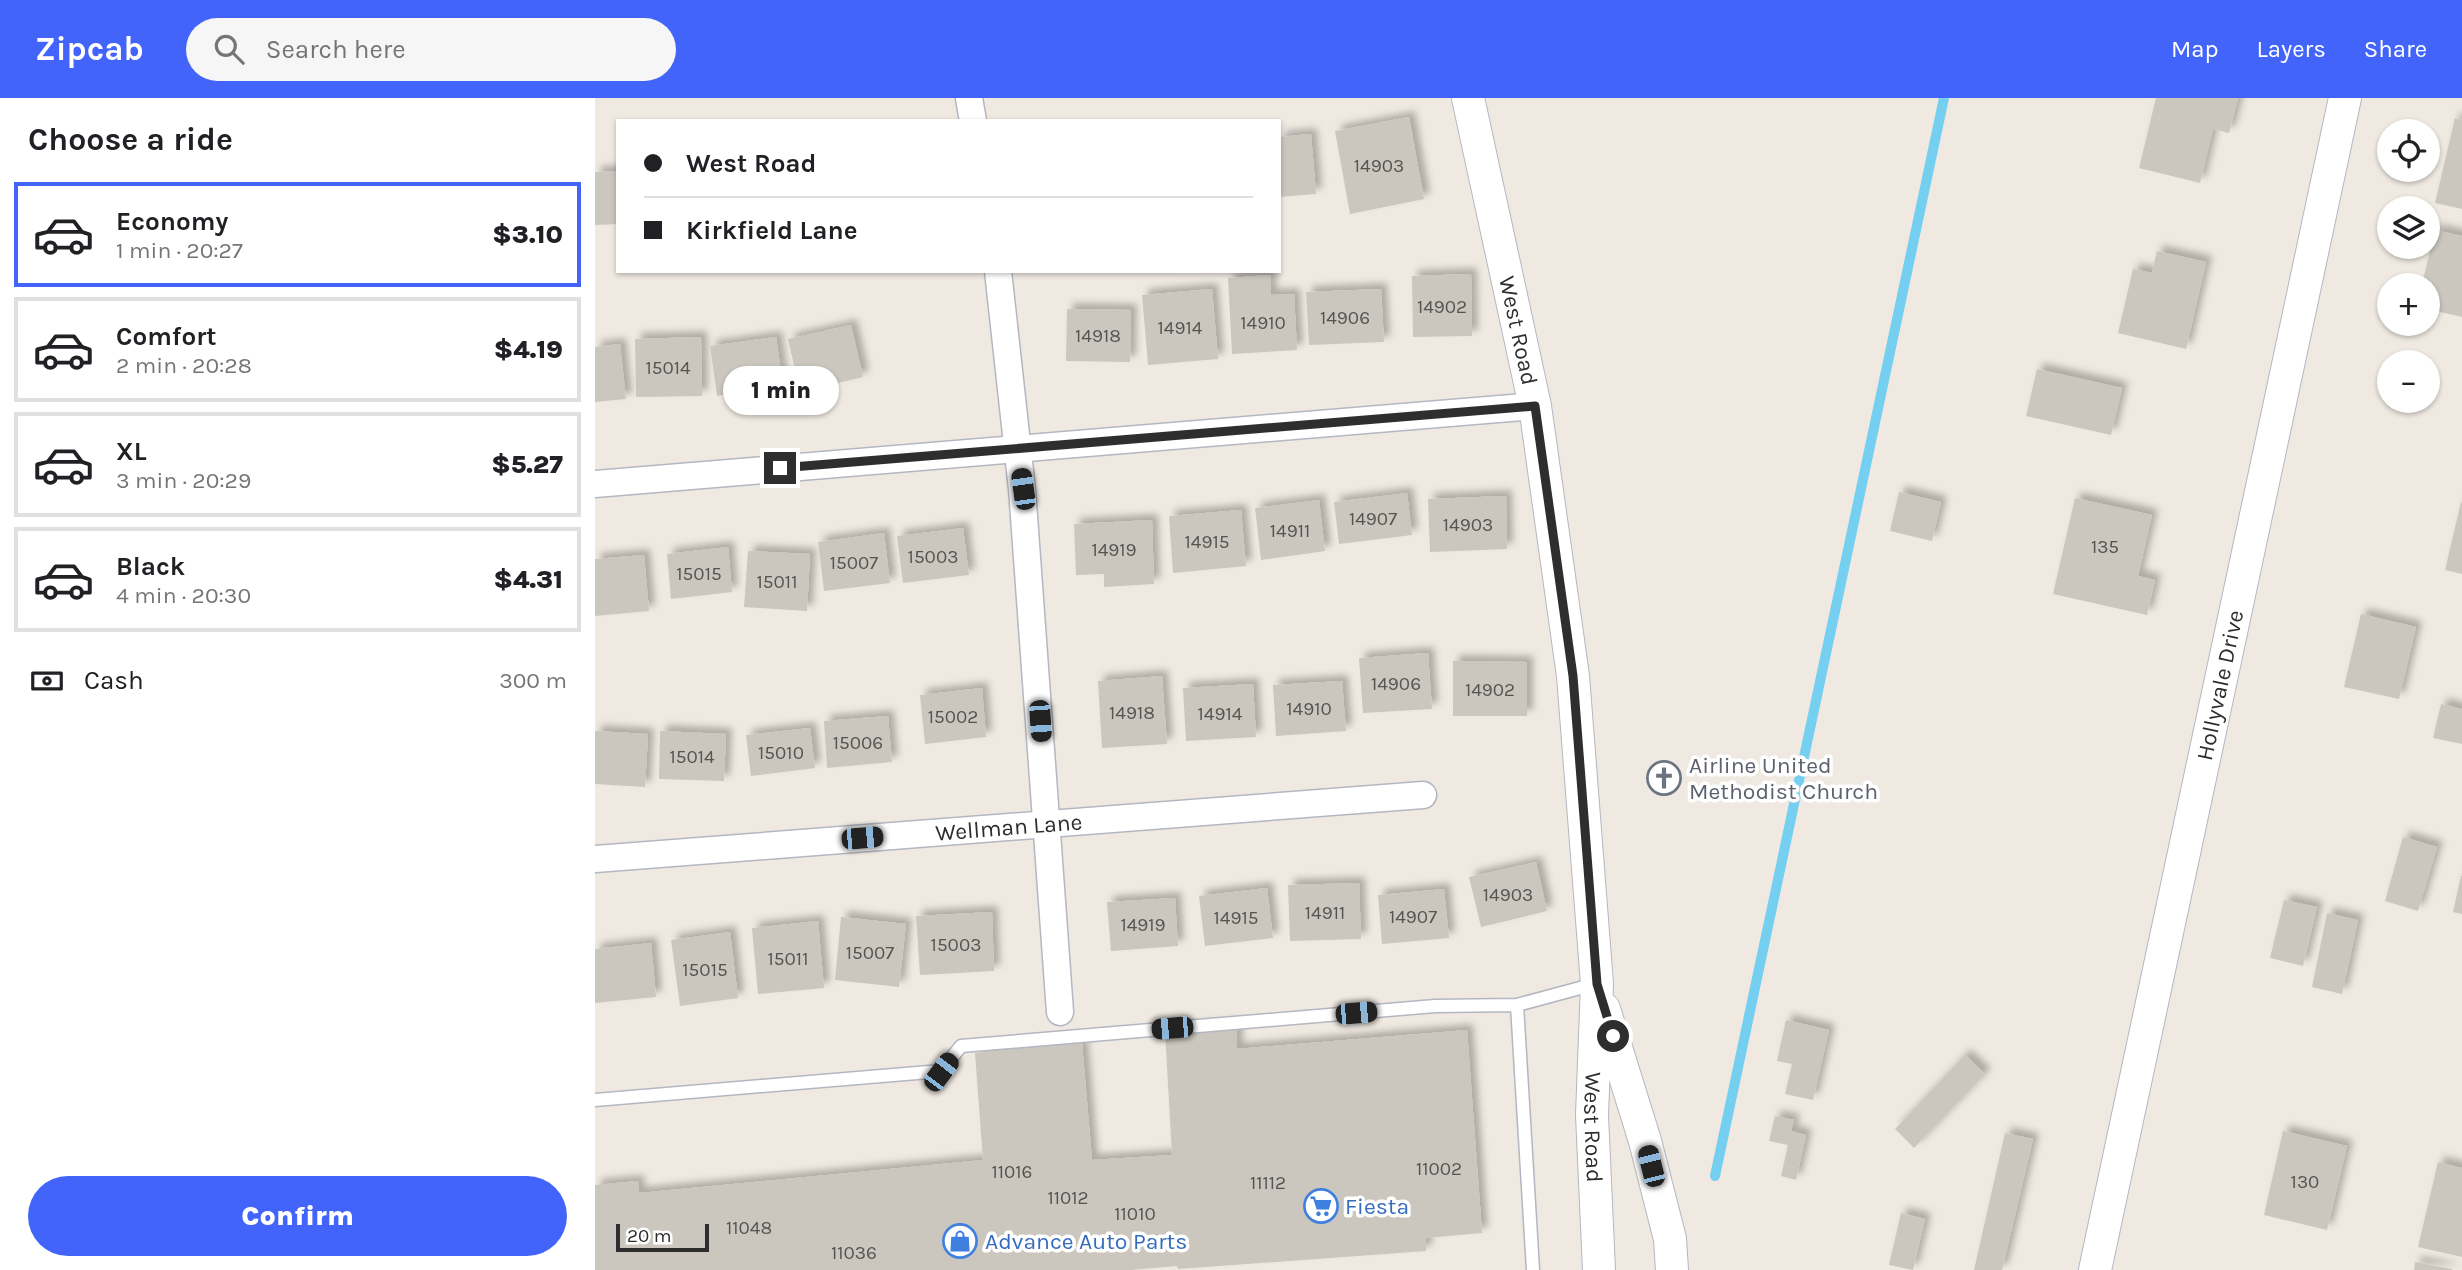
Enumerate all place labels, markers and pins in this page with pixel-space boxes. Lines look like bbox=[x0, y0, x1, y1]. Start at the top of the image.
place label: Airline United Methodist Church bbox=[1689, 752, 1878, 805]
church icon: Airline United Methodist Church bbox=[1645, 759, 1683, 797]
supermarket icon: Fiesta bbox=[1302, 1187, 1340, 1225]
place label: Fiesta bbox=[1345, 1193, 1409, 1220]
shop icon: Advance Auto Parts bbox=[941, 1222, 979, 1260]
place label: Advance Auto Parts bbox=[985, 1228, 1187, 1255]

